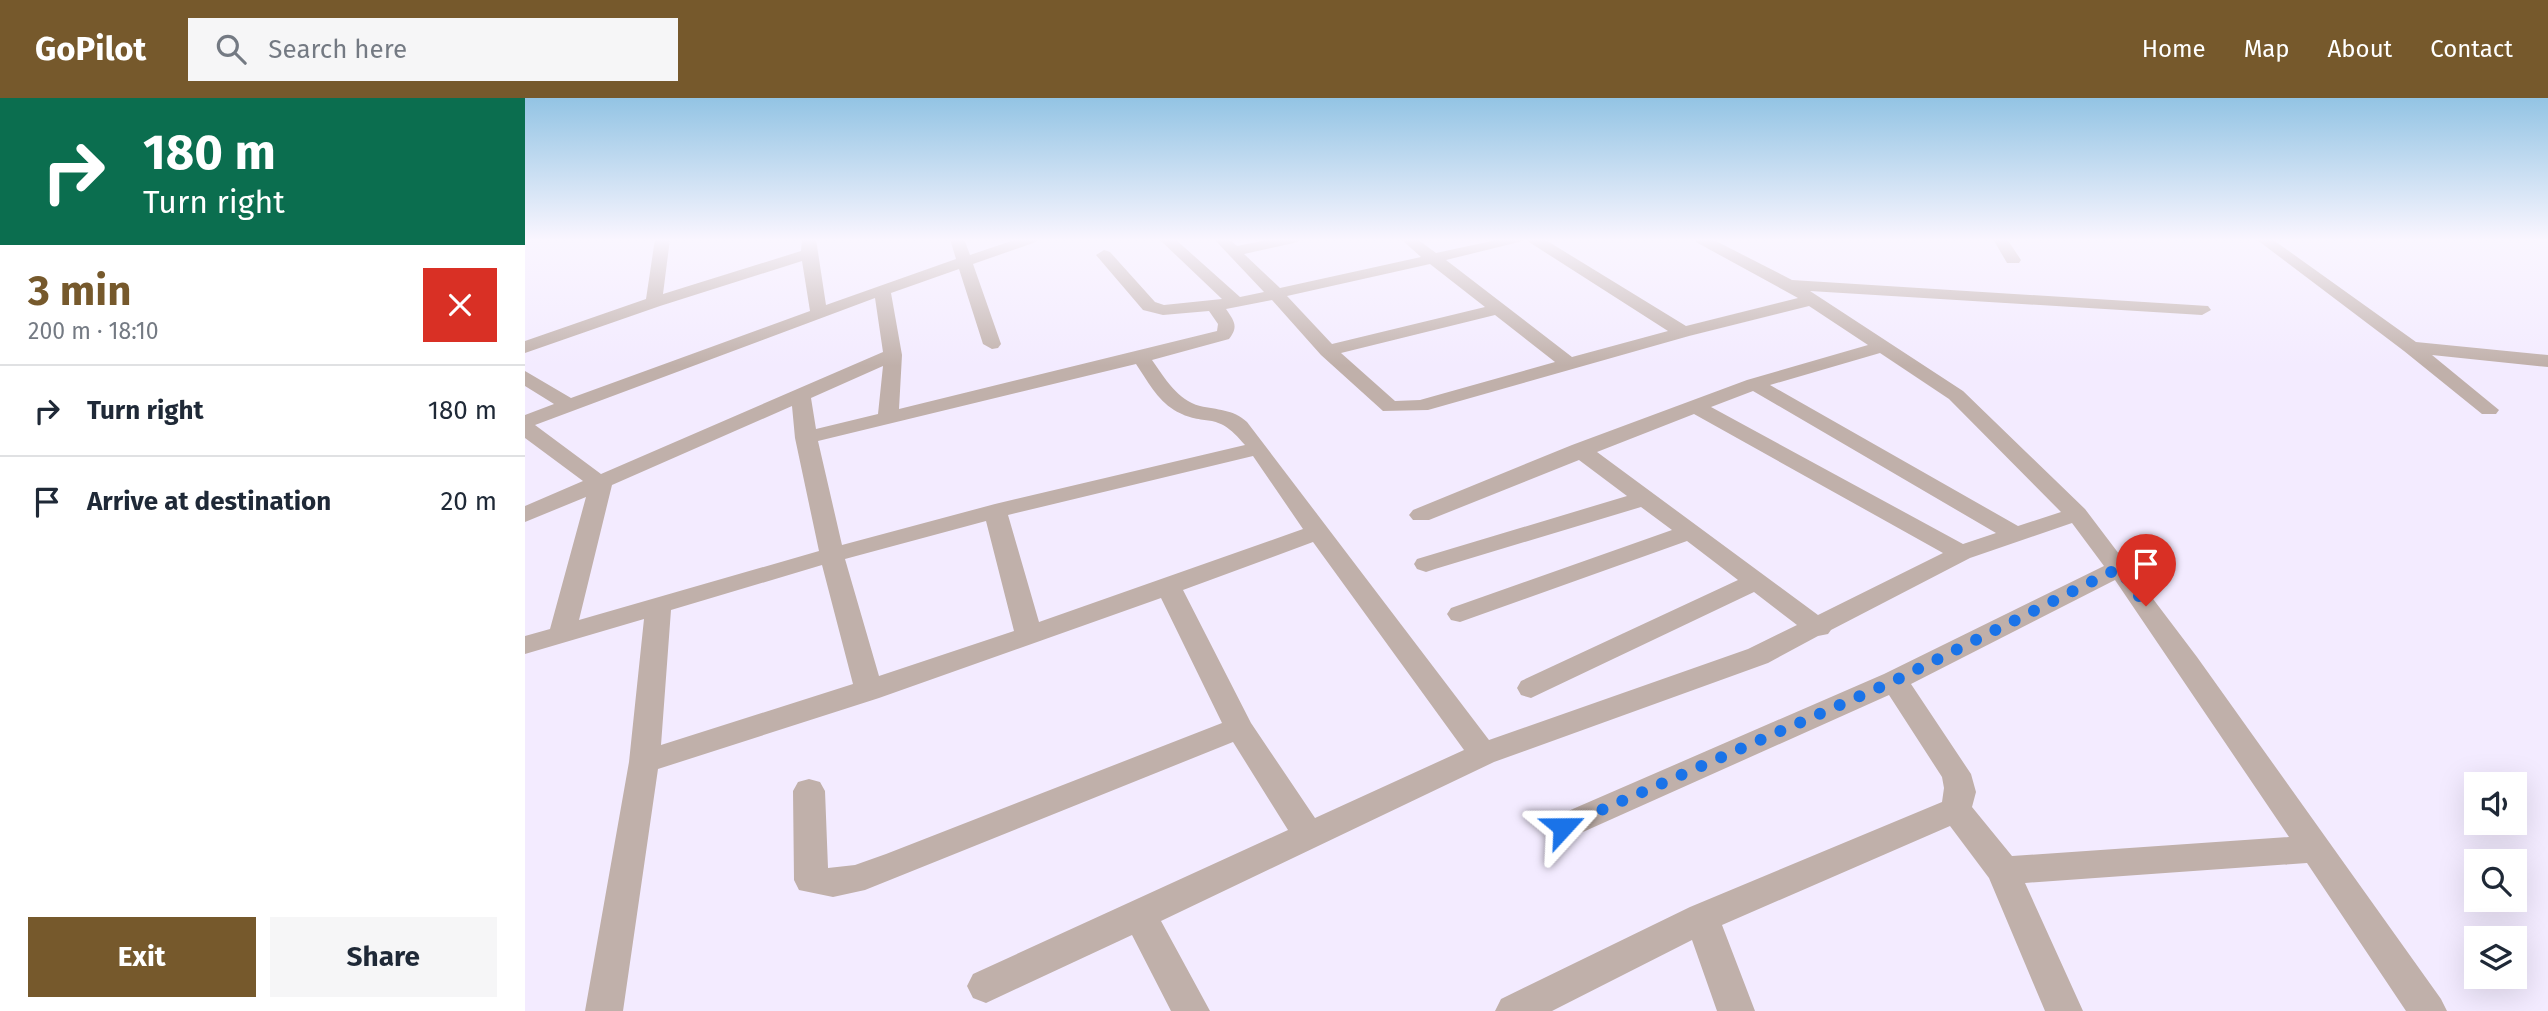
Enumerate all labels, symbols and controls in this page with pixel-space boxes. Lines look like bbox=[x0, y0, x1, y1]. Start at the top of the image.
search box bbox=[188, 18, 678, 81]
text: GoPilot bbox=[35, 29, 146, 69]
icon: search bbox=[212, 30, 250, 68]
text: Search here bbox=[268, 34, 407, 65]
text: Home bbox=[2142, 35, 2206, 63]
text: Map bbox=[2244, 35, 2290, 63]
text: About bbox=[2328, 35, 2392, 63]
text: Contact bbox=[2430, 35, 2513, 63]
text: 180 m bbox=[143, 123, 276, 182]
icon: right bbox=[28, 126, 119, 217]
text: Turn right bbox=[143, 183, 285, 221]
text: 3 min bbox=[28, 266, 131, 316]
button: close bbox=[423, 268, 497, 342]
text: 200 m · 18:10 bbox=[28, 317, 159, 345]
icon: right bbox=[28, 392, 66, 430]
text: Turn right bbox=[87, 395, 204, 426]
text: 180 m bbox=[428, 395, 497, 426]
icon: arrive bbox=[28, 483, 66, 521]
text: Arrive at destination bbox=[87, 486, 331, 517]
text: 20 m bbox=[440, 486, 497, 517]
pin bbox=[2116, 534, 2176, 606]
icon: arrive bbox=[2127, 545, 2165, 583]
map controls bbox=[2464, 772, 2527, 989]
button: sound bbox=[2464, 772, 2527, 835]
position arrow bbox=[1526, 790, 1600, 864]
button: search bbox=[2464, 849, 2527, 912]
button: Exit bbox=[28, 917, 256, 997]
button: Share bbox=[270, 917, 497, 997]
button: layers bbox=[2464, 926, 2527, 989]

